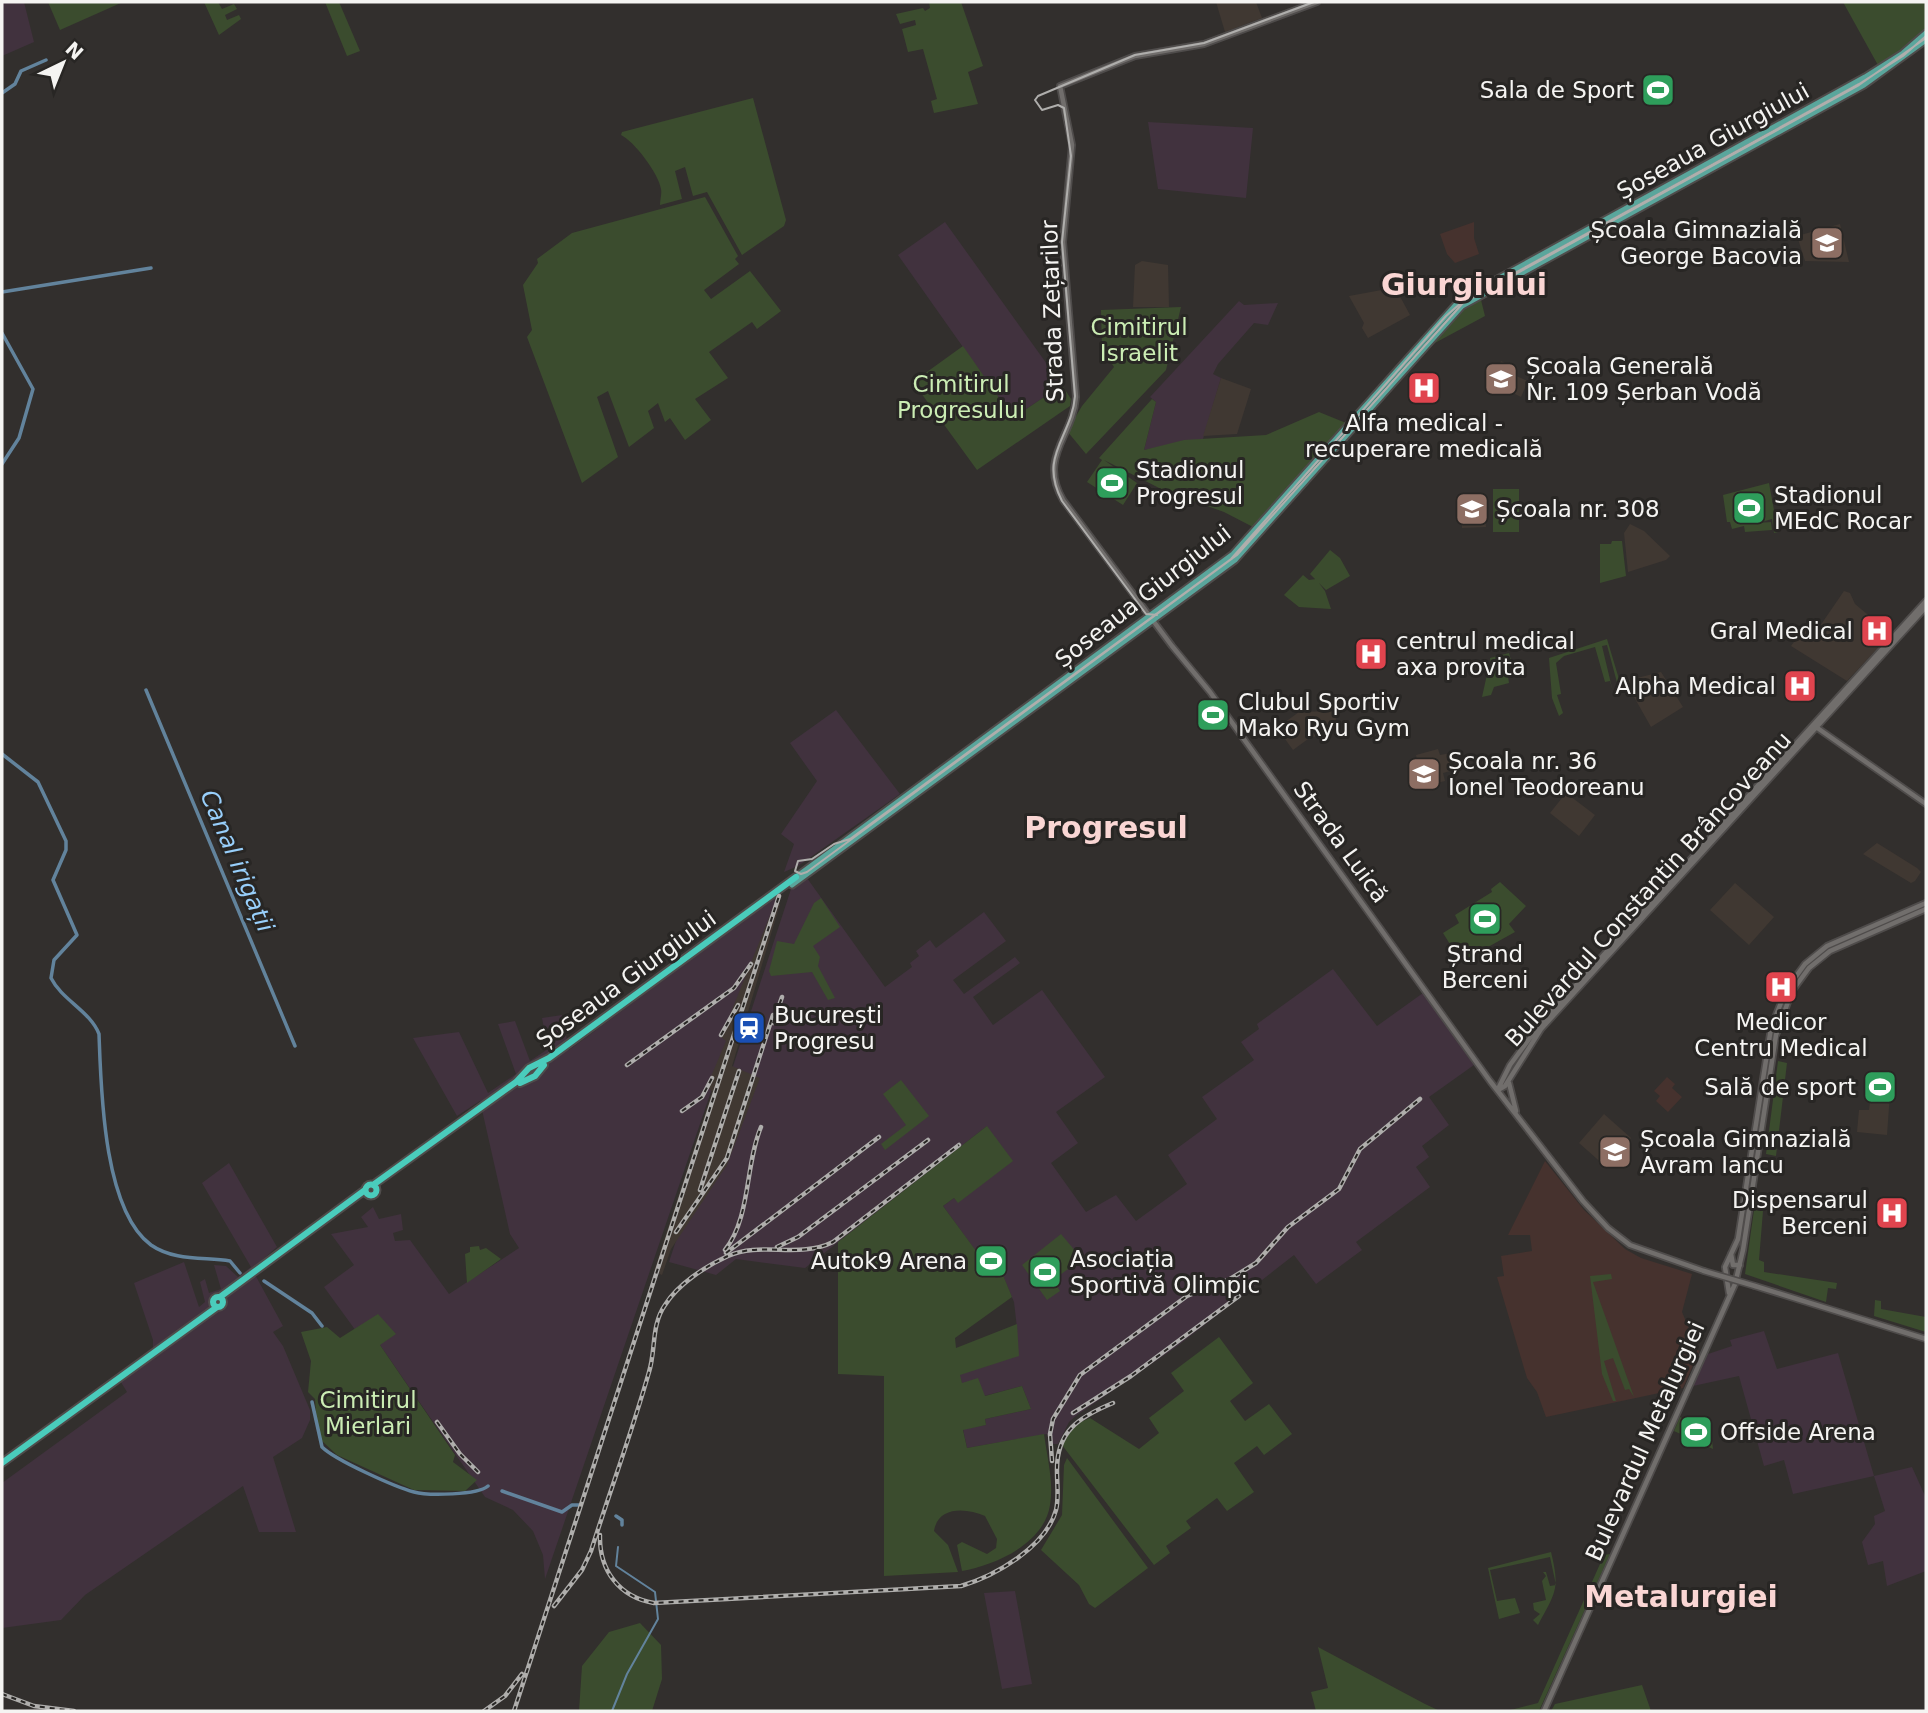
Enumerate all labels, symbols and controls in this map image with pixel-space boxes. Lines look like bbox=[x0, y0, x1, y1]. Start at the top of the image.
north arrow bbox=[28, 28, 98, 98]
text: N bbox=[61, 37, 88, 64]
sports icon: Sala de Sport bbox=[1639, 71, 1677, 109]
place label: Sala de Sport bbox=[1480, 77, 1634, 103]
street label: Șoseaua Giurgiului bbox=[1612, 77, 1814, 205]
place label: Școala Gimnazială George Bacovia bbox=[1590, 217, 1802, 269]
street label: Strada Zețarilor bbox=[1036, 219, 1069, 402]
school or university icon: Școala Gimnazială George Bacovia bbox=[1808, 224, 1846, 262]
district label: Giurgiului bbox=[1381, 267, 1547, 302]
park label: Cimitirul Israelit bbox=[1090, 314, 1188, 366]
place label: Școala Generală Nr. 109 Șerban Vodă bbox=[1526, 353, 1762, 405]
school or university icon: Școala Generală Nr. 109 Șerban Vodă bbox=[1482, 360, 1520, 398]
hospital icon: Alfa medical - recuperare medicală bbox=[1405, 369, 1443, 407]
park label: Cimitirul Progresului bbox=[897, 371, 1025, 423]
place label: Alfa medical - recuperare medicală bbox=[1305, 410, 1543, 462]
place label: Stadionul Progresul bbox=[1136, 457, 1244, 509]
sports icon: Stadionul Progresul bbox=[1093, 464, 1131, 502]
place label: Stadionul MEdC Rocar bbox=[1774, 482, 1912, 534]
sports icon: Stadionul MEdC Rocar bbox=[1730, 489, 1768, 527]
school or university icon: Școala nr. 308 bbox=[1453, 490, 1491, 528]
place label: Școala nr. 308 bbox=[1496, 496, 1660, 522]
street label: Șoseaua Giurgiului bbox=[1050, 519, 1236, 673]
hospital icon: Gral Medical bbox=[1858, 612, 1896, 650]
place label: Gral Medical bbox=[1710, 618, 1853, 644]
place label: centrul medical axa provita bbox=[1396, 628, 1575, 680]
hospital icon: centrul medical axa provita bbox=[1352, 635, 1390, 673]
hospital icon: Alpha Medical bbox=[1781, 667, 1819, 705]
place label: Alpha Medical bbox=[1615, 673, 1776, 699]
place label: Clubul Sportiv Mako Ryu Gym bbox=[1238, 689, 1410, 741]
sports icon: Clubul Sportiv Mako Ryu Gym bbox=[1194, 696, 1232, 734]
street label: Bulevardul Constantin Brâncoveanu bbox=[1500, 727, 1796, 1051]
place label: Școala nr. 36 Ionel Teodoreanu bbox=[1448, 748, 1645, 800]
school or university icon: Școala nr. 36 Ionel Teodoreanu bbox=[1405, 755, 1443, 793]
street label: Strada Luică bbox=[1288, 776, 1394, 908]
water label: Canal irigații bbox=[194, 786, 280, 937]
district label: Progresul bbox=[1024, 810, 1188, 845]
sports icon: Ștrand Berceni bbox=[1466, 900, 1504, 938]
street label: Șoseaua Giurgiului bbox=[531, 905, 721, 1053]
place label: Ștrand Berceni bbox=[1442, 941, 1528, 993]
hospital icon: Medicor Centru Medical bbox=[1762, 968, 1800, 1006]
place label: București Progresu bbox=[774, 1002, 882, 1054]
station icon: București Progresu bbox=[730, 1009, 768, 1047]
place label: Medicor Centru Medical bbox=[1694, 1009, 1868, 1061]
sports icon: Sală de sport bbox=[1861, 1068, 1899, 1106]
place label: Sală de sport bbox=[1704, 1074, 1856, 1100]
place label: Școala Gimnazială Avram Iancu bbox=[1640, 1126, 1852, 1178]
school or university icon: Școala Gimnazială Avram Iancu bbox=[1596, 1133, 1634, 1171]
place label: Dispensarul Berceni bbox=[1732, 1187, 1868, 1239]
hospital icon: Dispensarul Berceni bbox=[1873, 1194, 1911, 1232]
sports icon: Autok9 Arena bbox=[972, 1242, 1010, 1280]
place label: Asociația Sportivă Olimpic bbox=[1070, 1246, 1260, 1298]
place label: Autok9 Arena bbox=[811, 1248, 967, 1274]
sports icon: Asociația Sportivă Olimpic bbox=[1026, 1253, 1064, 1291]
street label: Bulevardul Metalurgiei bbox=[1580, 1317, 1710, 1565]
park label: Cimitirul Mierlari bbox=[319, 1387, 417, 1439]
sports icon: Offside Arena bbox=[1677, 1413, 1715, 1451]
place label: Offside Arena bbox=[1720, 1419, 1876, 1445]
district label: Metalurgiei bbox=[1584, 1579, 1778, 1614]

